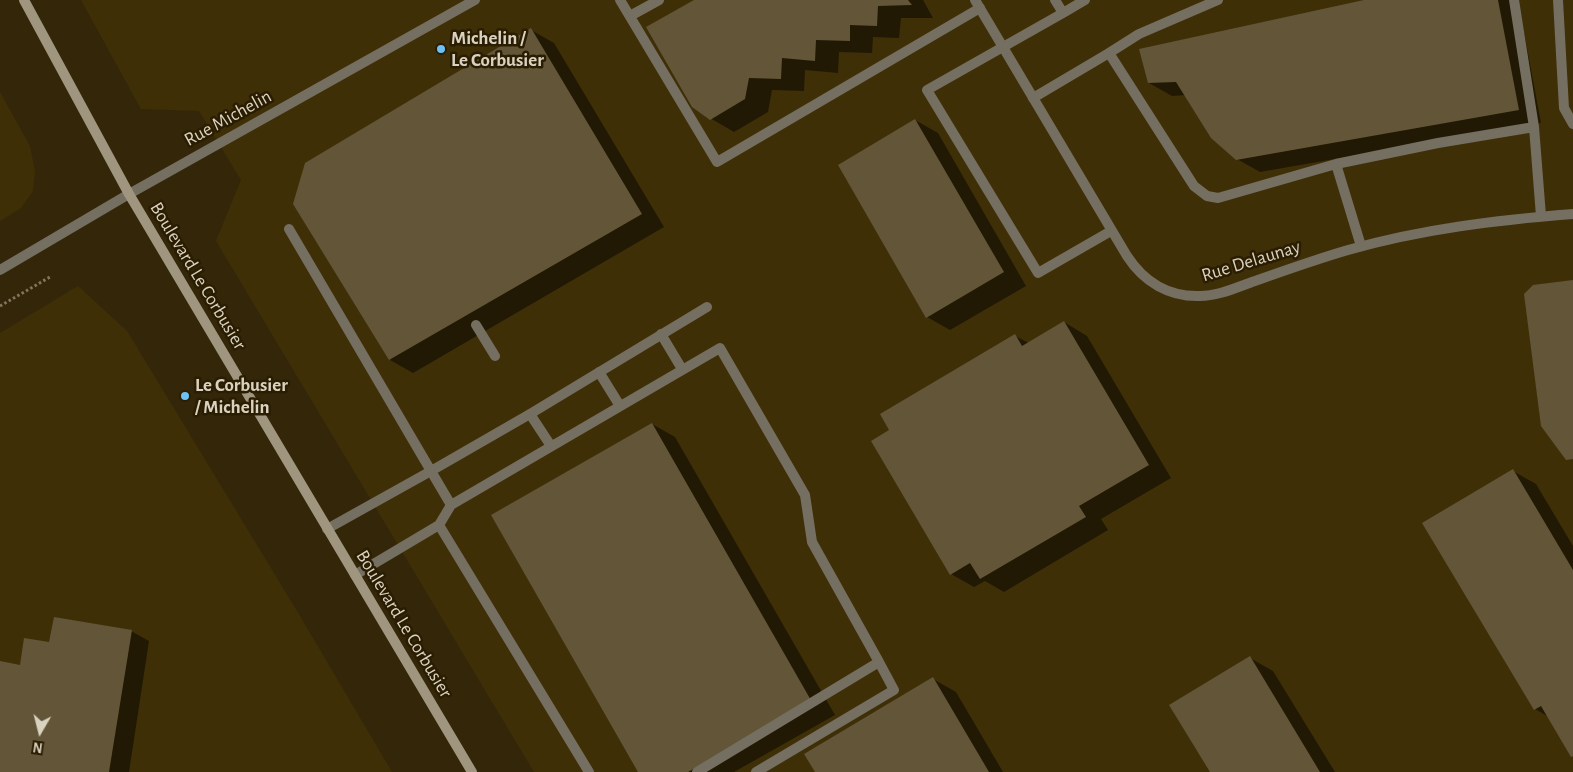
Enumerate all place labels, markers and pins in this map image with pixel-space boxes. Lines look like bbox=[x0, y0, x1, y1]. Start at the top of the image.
place label: Michelin / Le Corbusier bbox=[451, 27, 544, 71]
marker: Michelin / Le Corbusier bbox=[435, 43, 447, 55]
place label: Le Corbusier / Michelin bbox=[195, 374, 288, 418]
marker: Le Corbusier / Michelin bbox=[179, 390, 191, 402]

